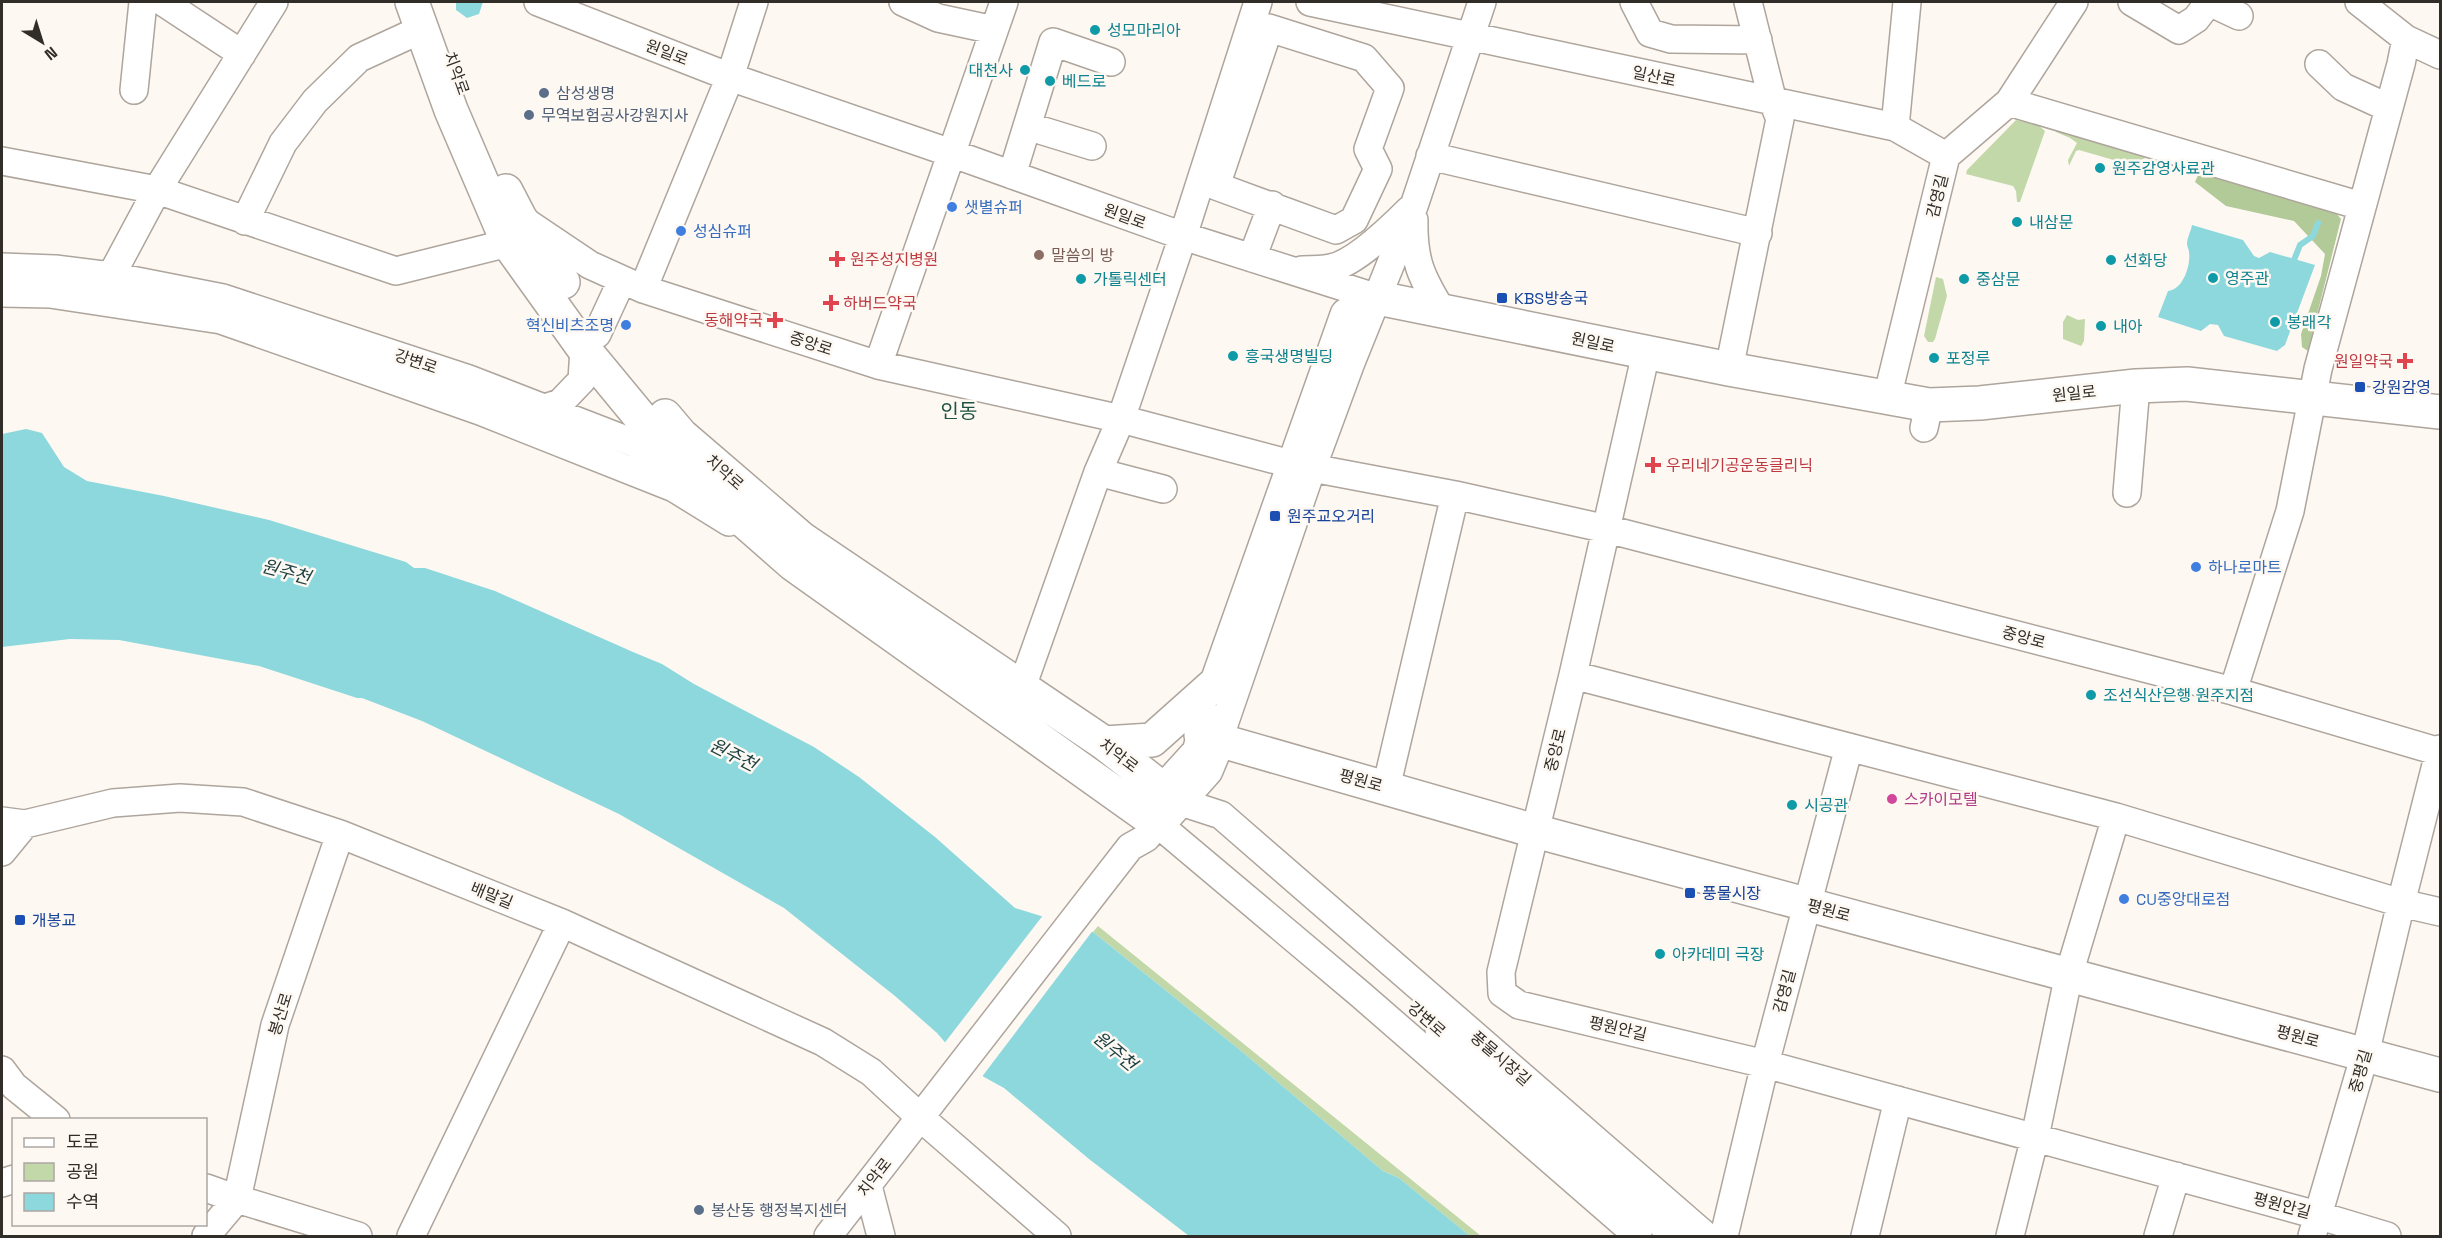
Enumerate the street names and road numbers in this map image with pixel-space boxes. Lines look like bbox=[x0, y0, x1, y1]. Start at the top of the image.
street label: 원일로 bbox=[642, 35, 691, 70]
street label: 치악로 bbox=[439, 49, 474, 98]
street label: 일산로 bbox=[1630, 62, 1678, 91]
street label: 감영길 bbox=[1922, 172, 1953, 220]
street label: 원일로 bbox=[1100, 199, 1149, 234]
street label: 중앙로 bbox=[787, 327, 835, 360]
street label: 원일로 bbox=[1569, 328, 1617, 357]
street label: 강변로 bbox=[392, 344, 440, 379]
street label: 원일로 bbox=[2051, 381, 2097, 406]
street label: 치악로 bbox=[701, 450, 748, 495]
street label: 중앙로 bbox=[2000, 622, 2048, 653]
street label: 중앙로 bbox=[1540, 726, 1571, 774]
street label: 치악로 bbox=[1095, 734, 1143, 777]
street label: 평원로 bbox=[1337, 764, 1385, 797]
street label: 배말길 bbox=[467, 877, 516, 913]
street label: 평원로 bbox=[1805, 895, 1853, 926]
street label: 감영길 bbox=[1769, 967, 1800, 1015]
street label: 봉산로 bbox=[264, 990, 297, 1038]
street label: 강변로 bbox=[1403, 997, 1450, 1042]
street label: 평원안길 bbox=[1587, 1012, 1649, 1045]
street label: 평원로 bbox=[2274, 1021, 2322, 1052]
street label: 풍물시장길 bbox=[1466, 1026, 1535, 1090]
street label: 중평길 bbox=[2344, 1047, 2377, 1095]
street label: 치악로 bbox=[853, 1153, 896, 1201]
street label: 평원안길 bbox=[2251, 1188, 2313, 1223]

